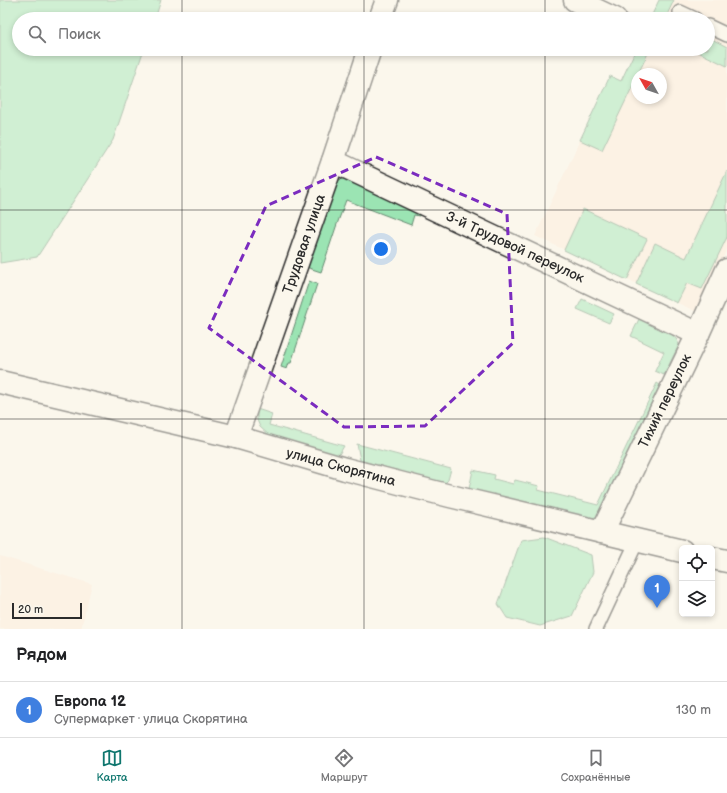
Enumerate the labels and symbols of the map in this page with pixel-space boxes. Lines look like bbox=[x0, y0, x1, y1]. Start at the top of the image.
north arrow bbox=[631, 68, 667, 104]
street label: Трудовая улица bbox=[279, 191, 329, 296]
street label: 3-й Трудовой переулок bbox=[443, 207, 588, 287]
your location bbox=[371, 239, 391, 259]
street label: Тихий переулок bbox=[635, 351, 695, 451]
street label: улица Скорятина bbox=[284, 444, 398, 490]
pin: 1 bbox=[644, 575, 670, 608]
scale bar bbox=[12, 601, 82, 620]

